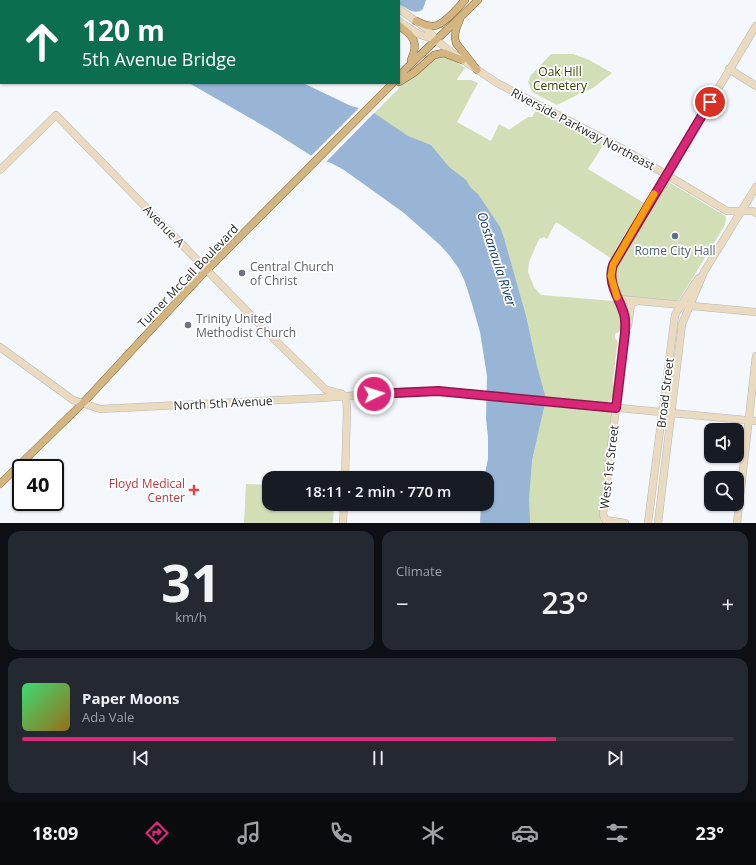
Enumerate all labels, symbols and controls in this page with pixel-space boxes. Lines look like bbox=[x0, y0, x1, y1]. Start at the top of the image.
text: 120 m bbox=[82, 11, 165, 49]
icon: ahead bbox=[16, 16, 68, 68]
text: 5th Avenue Bridge bbox=[82, 47, 236, 71]
park label: Oak Hill Cemetery bbox=[533, 63, 588, 94]
street label: Riverside Parkway Northeast bbox=[508, 84, 658, 174]
pin bbox=[693, 85, 727, 119]
icon: arrive bbox=[699, 91, 721, 113]
street label: Avenue A bbox=[140, 201, 189, 251]
water label: Oostanaula River bbox=[473, 209, 521, 309]
street label: Turner McCall Boulevard bbox=[134, 220, 242, 332]
marker: Rome City Hall bbox=[670, 231, 680, 241]
place label: Rome City Hall bbox=[634, 242, 716, 259]
place label: Central Church of Christ bbox=[250, 258, 334, 289]
marker: Central Church of Christ bbox=[237, 268, 247, 278]
place label: Trinity United Methodist Church bbox=[196, 310, 296, 341]
marker: Trinity United Methodist Church bbox=[183, 320, 193, 330]
street label: Broad Street bbox=[652, 357, 678, 429]
position arrow bbox=[353, 373, 395, 415]
street label: North 5th Avenue bbox=[173, 392, 273, 414]
map controls bbox=[704, 423, 744, 511]
button: sound bbox=[704, 423, 744, 463]
street label: West 1st Street bbox=[595, 424, 623, 510]
speed limit sign: 40 bbox=[12, 459, 64, 511]
button: search bbox=[704, 471, 744, 511]
place label: Floyd Medical Center bbox=[109, 475, 185, 506]
text: 18:11 · 2 min · 770 m bbox=[305, 481, 451, 501]
marker: Floyd Medical Center bbox=[188, 484, 200, 496]
text: 31 bbox=[161, 546, 221, 617]
text: Climate bbox=[396, 562, 442, 580]
text: 23° bbox=[541, 582, 589, 623]
text: − bbox=[396, 588, 409, 618]
text: + bbox=[721, 588, 734, 618]
text: km/h bbox=[175, 608, 207, 626]
text: Paper Moons bbox=[82, 688, 180, 708]
text: Ada Vale bbox=[82, 708, 134, 726]
icon: previous bbox=[130, 747, 152, 769]
icon: pause bbox=[367, 747, 389, 769]
icon: next bbox=[604, 747, 626, 769]
icon: directions bbox=[143, 819, 171, 847]
icon: music bbox=[235, 819, 263, 847]
icon: phone bbox=[327, 819, 355, 847]
icon: climate bbox=[419, 819, 447, 847]
icon: car bbox=[511, 819, 539, 847]
icon: filters bbox=[603, 819, 631, 847]
text: 18:09 bbox=[32, 821, 78, 845]
text: 23° bbox=[696, 821, 724, 845]

